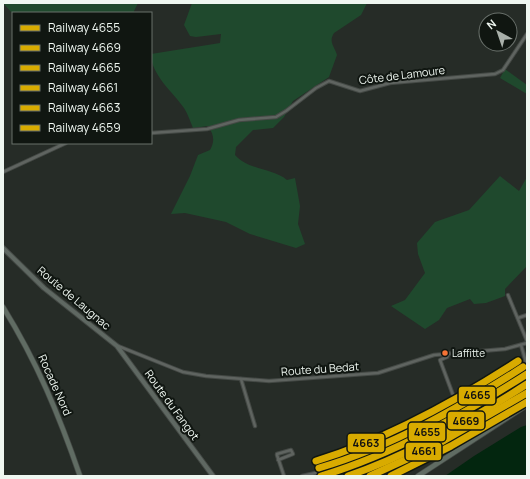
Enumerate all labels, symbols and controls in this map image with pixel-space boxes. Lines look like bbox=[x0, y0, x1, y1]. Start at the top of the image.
legend bbox=[12, 12, 152, 144]
north arrow bbox=[478, 12, 518, 52]
text: N bbox=[483, 16, 499, 32]
text: Railway 4655 bbox=[48, 19, 120, 36]
text: Railway 4669 bbox=[48, 39, 121, 56]
text: Railway 4665 bbox=[48, 59, 121, 76]
street label: Côte de Lamoure bbox=[358, 62, 446, 87]
text: Railway 4661 bbox=[48, 79, 118, 96]
text: Railway 4663 bbox=[48, 99, 120, 116]
text: Railway 4659 bbox=[48, 119, 121, 136]
street label: Route de Laugnac bbox=[34, 262, 114, 333]
place label: Laffitte bbox=[452, 346, 485, 360]
marker: Laffitte bbox=[440, 348, 450, 358]
street label: Rocade Nord bbox=[35, 352, 76, 418]
street label: Route du Bedat bbox=[280, 358, 360, 379]
street label: Route du Fangot bbox=[142, 367, 203, 443]
line badge: 4665 bbox=[458, 386, 496, 405]
text: 4665 bbox=[464, 387, 490, 402]
line badge: 4669 bbox=[447, 411, 485, 430]
text: 4669 bbox=[453, 413, 480, 428]
line badge: 4655 bbox=[408, 422, 446, 442]
text: 4655 bbox=[414, 424, 440, 439]
line badge: 4663 bbox=[347, 433, 385, 453]
text: 4663 bbox=[353, 435, 379, 450]
line badge: 4661 bbox=[405, 442, 442, 461]
text: 4661 bbox=[411, 443, 437, 458]

